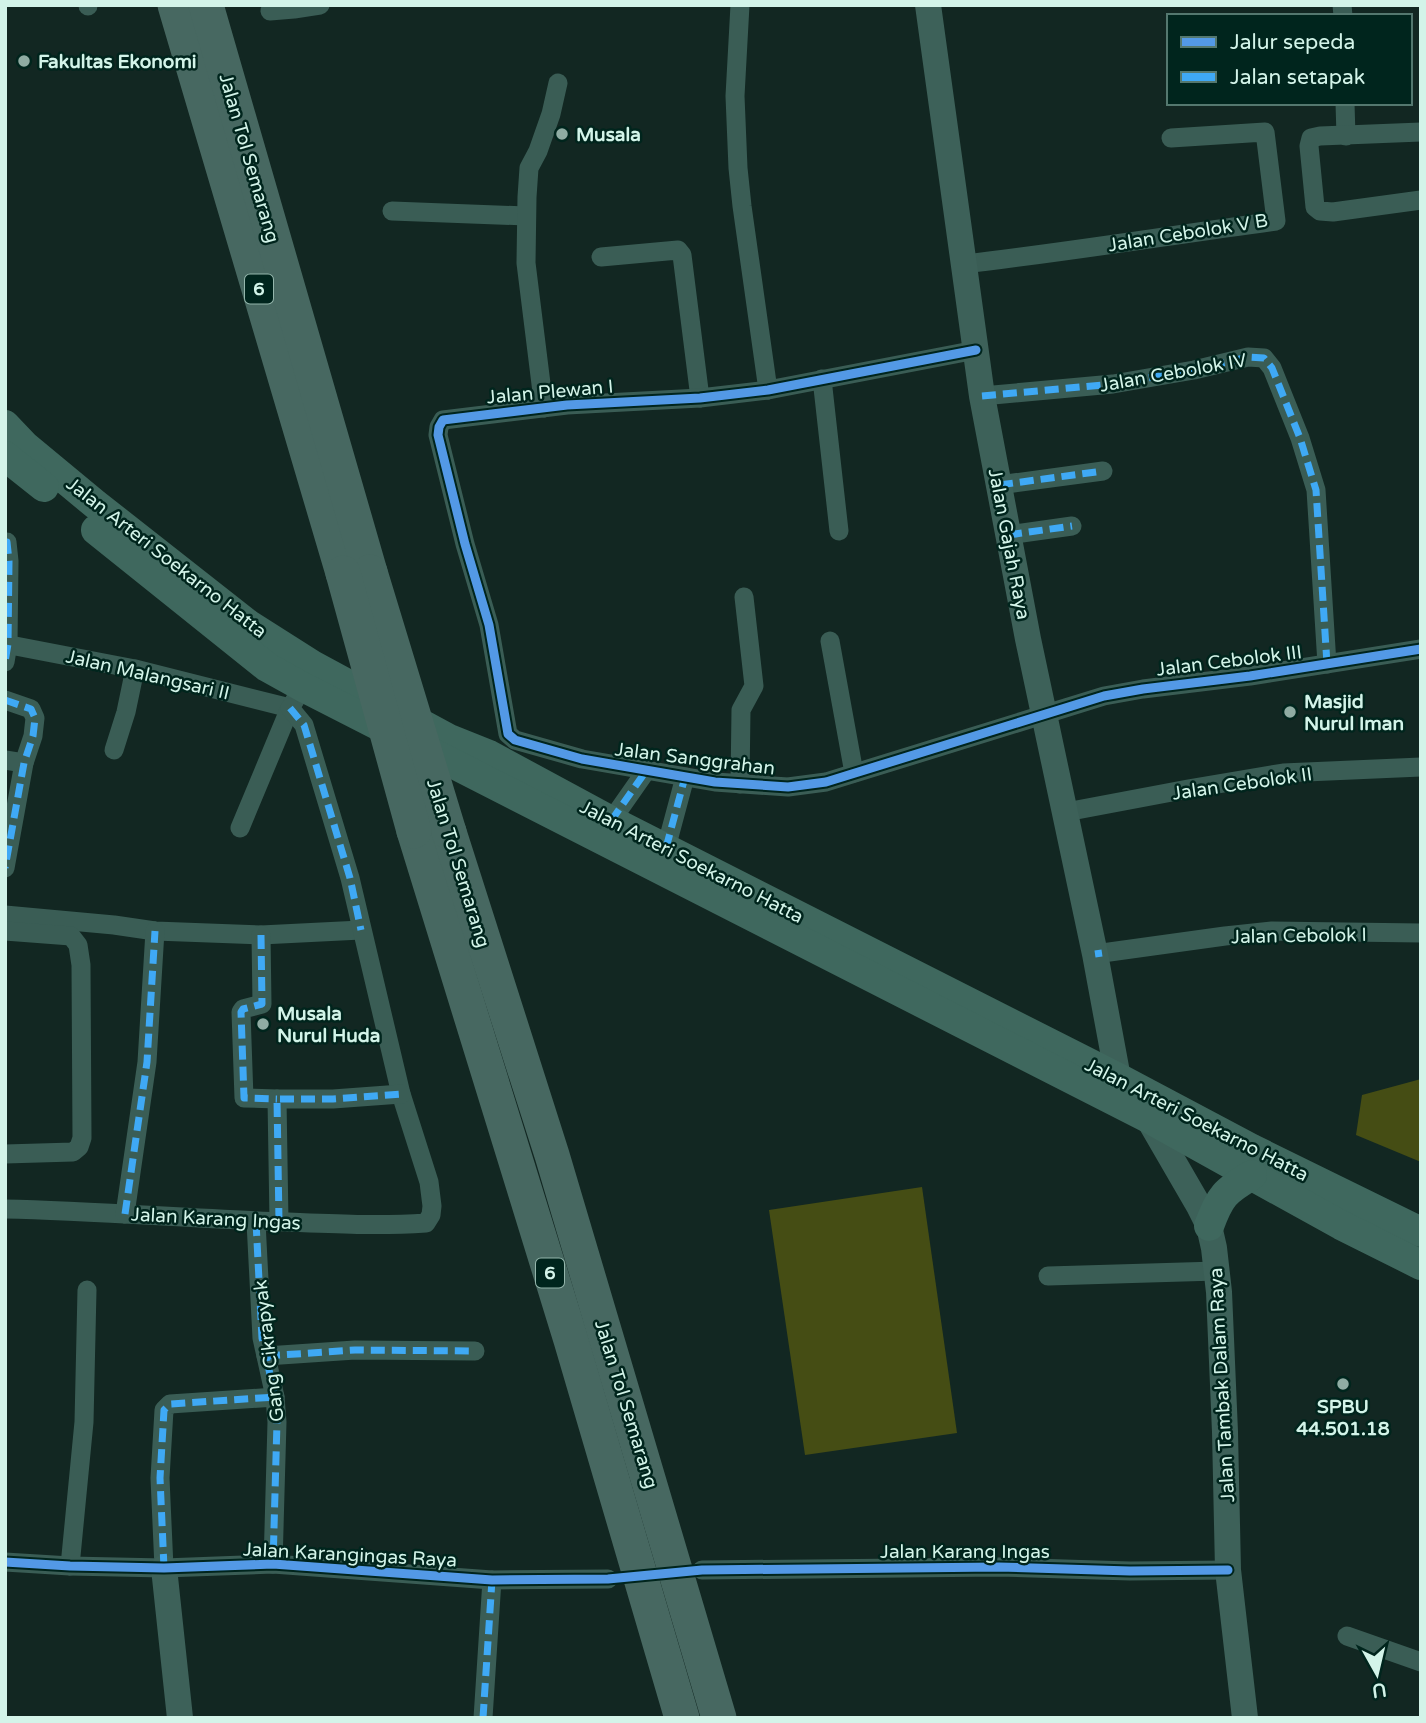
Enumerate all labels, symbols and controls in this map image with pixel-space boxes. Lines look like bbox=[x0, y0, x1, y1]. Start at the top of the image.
legend bbox=[1167, 14, 1412, 105]
text: Jalur sepeda bbox=[1230, 30, 1355, 55]
place label: Fakultas Ekonomi bbox=[38, 51, 197, 73]
marker: Fakultas Ekonomi bbox=[16, 53, 32, 69]
text: Jalan setapak bbox=[1230, 65, 1365, 90]
street label: Jalan Tol Semarang bbox=[214, 71, 284, 245]
place label: Musala bbox=[576, 124, 641, 146]
marker: Musala bbox=[554, 126, 570, 142]
street label: Jalan Cebolok V B bbox=[1107, 209, 1270, 256]
road number: 6 bbox=[245, 274, 273, 304]
street label: Jalan Cebolok IV bbox=[1098, 349, 1248, 397]
street label: Jalan Plewan I bbox=[486, 376, 614, 408]
street label: Jalan Gajah Raya bbox=[984, 467, 1034, 622]
street label: Jalan Arteri Soekarno Hatta bbox=[62, 473, 271, 643]
street label: Jalan Cebolok III bbox=[1155, 641, 1303, 681]
street label: Jalan Malangsari II bbox=[64, 645, 232, 704]
place label: Masjid Nurul Iman bbox=[1304, 691, 1404, 735]
marker: Masjid Nurul Iman bbox=[1282, 704, 1298, 720]
street label: Jalan Sanggrahan bbox=[614, 738, 776, 780]
street label: Jalan Cebolok II bbox=[1171, 763, 1314, 805]
street label: Jalan Tol Semarang bbox=[422, 776, 494, 950]
street label: Jalan Arteri Soekarno Hatta bbox=[576, 796, 807, 928]
street label: Jalan Cebolok I bbox=[1231, 924, 1367, 948]
place label: Musala Nurul Huda bbox=[277, 1003, 380, 1047]
marker: Musala Nurul Huda bbox=[255, 1016, 271, 1032]
street label: Jalan Arteri Soekarno Hatta bbox=[1081, 1054, 1312, 1186]
street label: Jalan Karang Ingas bbox=[131, 1204, 301, 1234]
road number: 6 bbox=[536, 1258, 564, 1288]
street label: Jalan Tambak Dalam Raya bbox=[1205, 1267, 1239, 1503]
street label: Gang Cikrapyak bbox=[249, 1279, 289, 1423]
street label: Jalan Tol Semarang bbox=[590, 1317, 662, 1491]
marker: SPBU 44.501.18 bbox=[1335, 1376, 1351, 1392]
place label: SPBU 44.501.18 bbox=[1296, 1396, 1390, 1440]
street label: Jalan Karangingas Raya bbox=[242, 1538, 457, 1572]
street label: Jalan Karang Ingas bbox=[880, 1541, 1050, 1563]
north arrow bbox=[1342, 1639, 1412, 1709]
text: U bbox=[1371, 1678, 1388, 1702]

